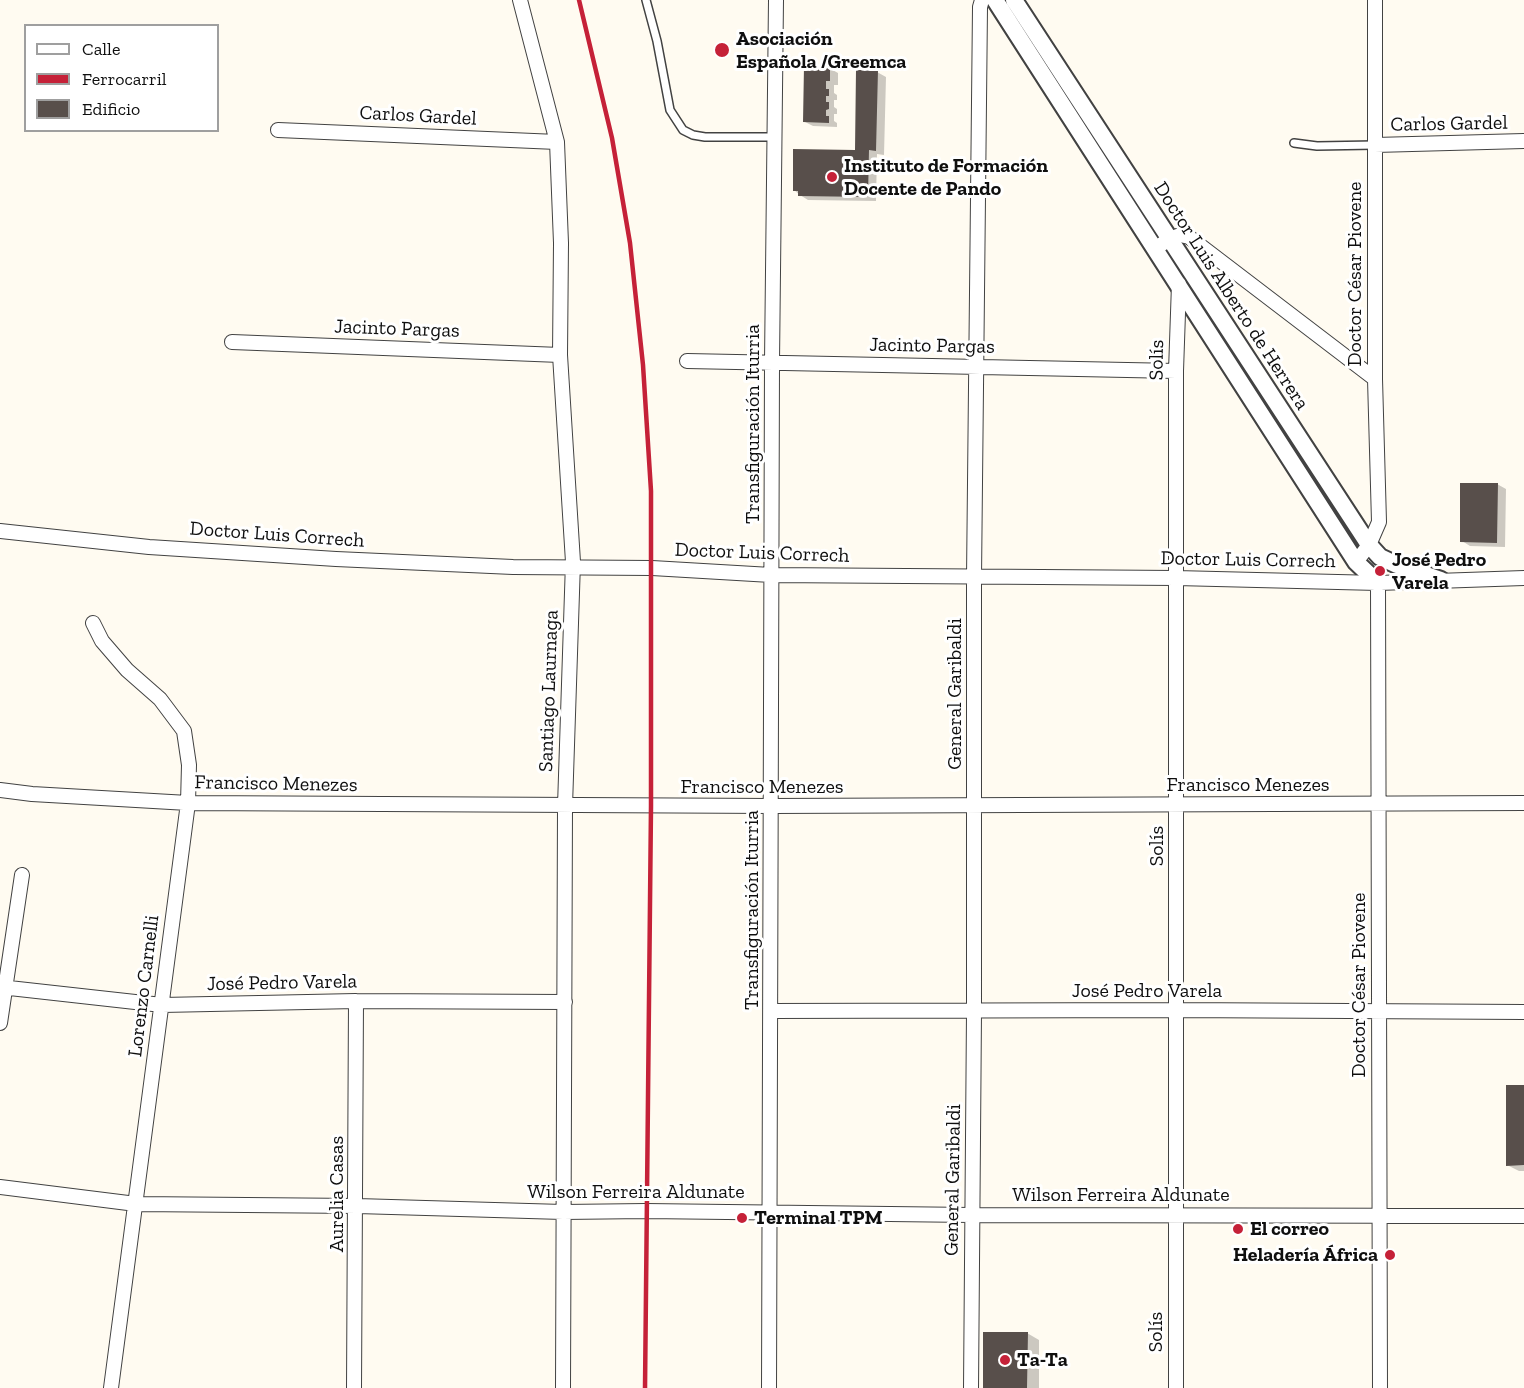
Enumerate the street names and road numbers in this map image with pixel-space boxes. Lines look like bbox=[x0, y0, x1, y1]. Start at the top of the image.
street label: Carlos Gardel bbox=[359, 101, 477, 131]
street label: Carlos Gardel bbox=[1390, 111, 1508, 137]
street label: Doctor Luis Alberto de Herrera bbox=[1148, 177, 1314, 415]
street label: Doctor César Piovene bbox=[1343, 181, 1367, 367]
street label: Jacinto Pargas bbox=[334, 315, 460, 343]
street label: Transfiguración Iturria bbox=[741, 324, 765, 524]
street label: Jacinto Pargas bbox=[869, 333, 995, 359]
street label: Solís bbox=[1145, 339, 1169, 381]
street label: Doctor Luis Correch bbox=[189, 517, 365, 553]
street label: Doctor Luis Correch bbox=[674, 538, 850, 568]
street label: Doctor Luis Correch bbox=[1160, 546, 1336, 574]
street label: Santiago Laurnaga bbox=[534, 610, 564, 772]
street label: General Garibaldi bbox=[943, 618, 967, 770]
street label: Francisco Menezes bbox=[194, 771, 358, 797]
street label: Francisco Menezes bbox=[1166, 773, 1330, 797]
street label: Francisco Menezes bbox=[680, 775, 844, 799]
street label: Transfiguración Iturria bbox=[740, 810, 764, 1010]
street label: Solís bbox=[1145, 826, 1169, 866]
street label: Doctor César Piovene bbox=[1347, 892, 1371, 1078]
street label: Lorenzo Carnelli bbox=[123, 914, 165, 1058]
street label: José Pedro Varela bbox=[207, 970, 357, 996]
street label: José Pedro Varela bbox=[1072, 979, 1222, 1003]
street label: General Garibaldi bbox=[940, 1104, 966, 1256]
street label: Aurelia Casas bbox=[325, 1136, 349, 1252]
street label: Wilson Ferreira Aldunate bbox=[527, 1180, 745, 1204]
street label: Wilson Ferreira Aldunate bbox=[1012, 1183, 1230, 1207]
street label: Solís bbox=[1144, 1312, 1168, 1352]

